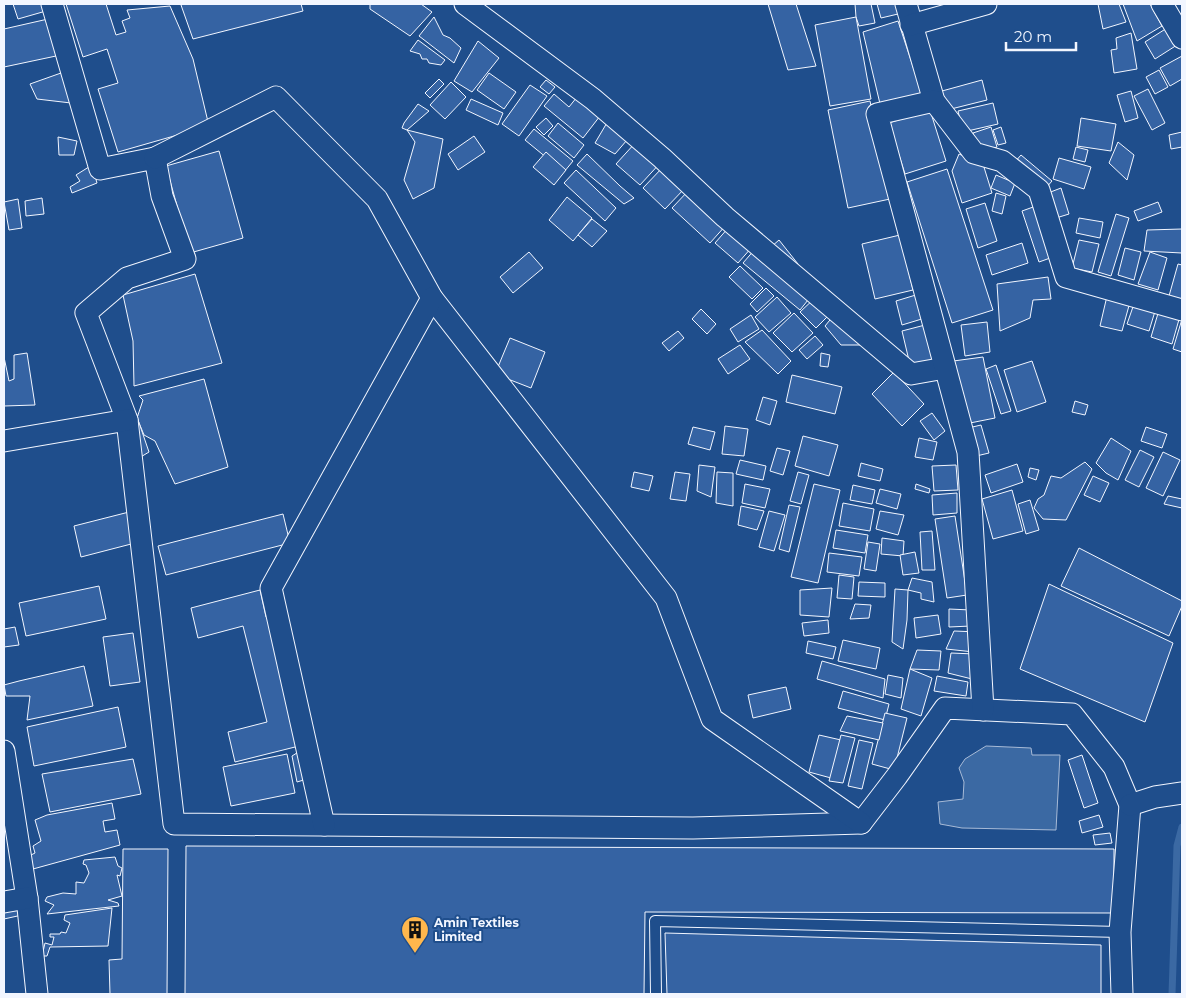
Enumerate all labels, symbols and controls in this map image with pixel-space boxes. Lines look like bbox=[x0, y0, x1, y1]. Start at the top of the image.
scale bar bbox=[1006, 20, 1076, 52]
text: 20 m bbox=[1014, 27, 1052, 46]
building icon: Amin Textiles Limited bbox=[400, 915, 430, 954]
place label: Amin Textiles Limited bbox=[433, 915, 519, 944]

